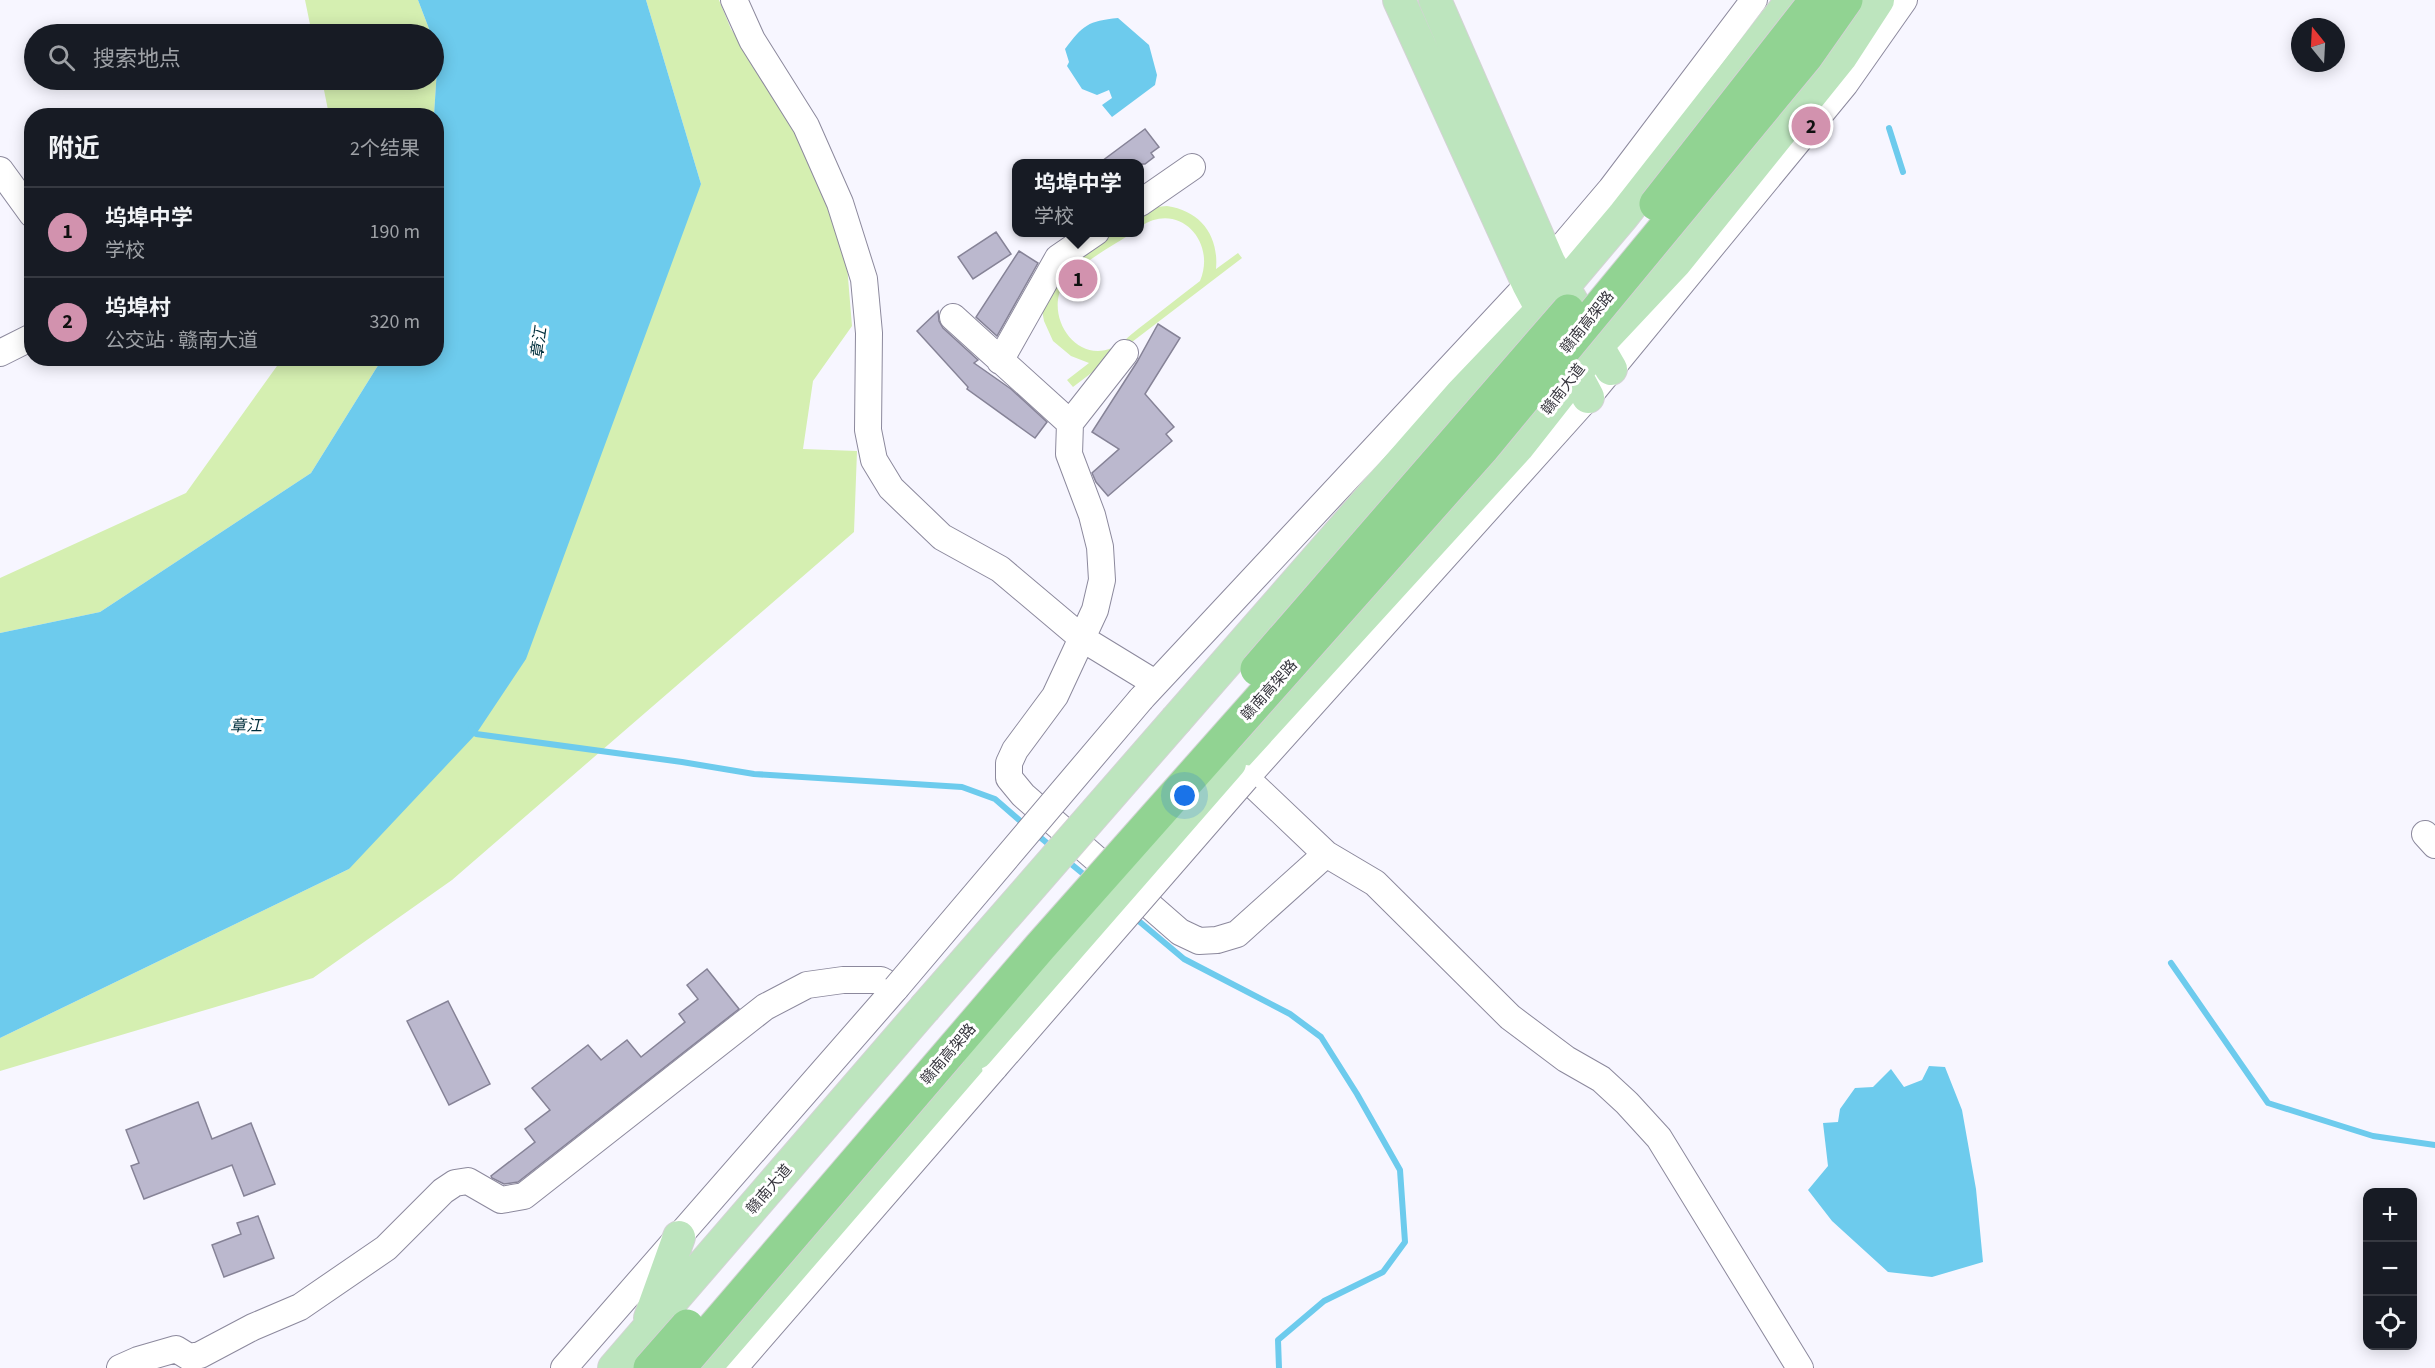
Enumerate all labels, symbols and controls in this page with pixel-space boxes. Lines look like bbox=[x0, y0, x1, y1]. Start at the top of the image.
north arrow bbox=[2291, 18, 2345, 72]
search box bbox=[24, 24, 444, 90]
icon: search bbox=[45, 41, 78, 74]
text: 搜索地点 bbox=[93, 43, 181, 75]
pin: 2 bbox=[1792, 104, 1830, 148]
text: 附近 bbox=[48, 130, 100, 167]
text: 2个结果 bbox=[350, 135, 420, 163]
popup bbox=[1012, 159, 1144, 237]
text: 坞埠中学 bbox=[1034, 168, 1122, 200]
text: 坞埠中学 bbox=[105, 202, 193, 234]
text: 学校 bbox=[1034, 203, 1074, 231]
text: 1 bbox=[62, 218, 73, 246]
text: 190 m bbox=[370, 218, 420, 246]
text: 学校 bbox=[105, 237, 145, 265]
pin: 1 bbox=[1058, 256, 1098, 302]
street label: 赣南高架路 bbox=[1556, 287, 1619, 358]
text: 坞埠村 bbox=[105, 292, 171, 324]
text: 2 bbox=[62, 308, 73, 336]
text: 320 m bbox=[370, 308, 420, 336]
water label: 章江 bbox=[526, 324, 552, 361]
text: 公交站 · 赣南大道 bbox=[105, 327, 258, 355]
street label: 赣南大道 bbox=[1537, 359, 1590, 419]
street label: 赣南高架路 bbox=[1236, 655, 1302, 725]
water label: 章江 bbox=[230, 715, 264, 737]
your location bbox=[1170, 781, 1199, 810]
street label: 赣南高架路 bbox=[916, 1019, 981, 1090]
street label: 赣南大道 bbox=[742, 1160, 797, 1219]
map controls bbox=[2363, 1188, 2417, 1350]
button: + bbox=[2363, 1188, 2417, 1242]
button: − bbox=[2363, 1242, 2417, 1296]
button: locate bbox=[2363, 1296, 2417, 1350]

